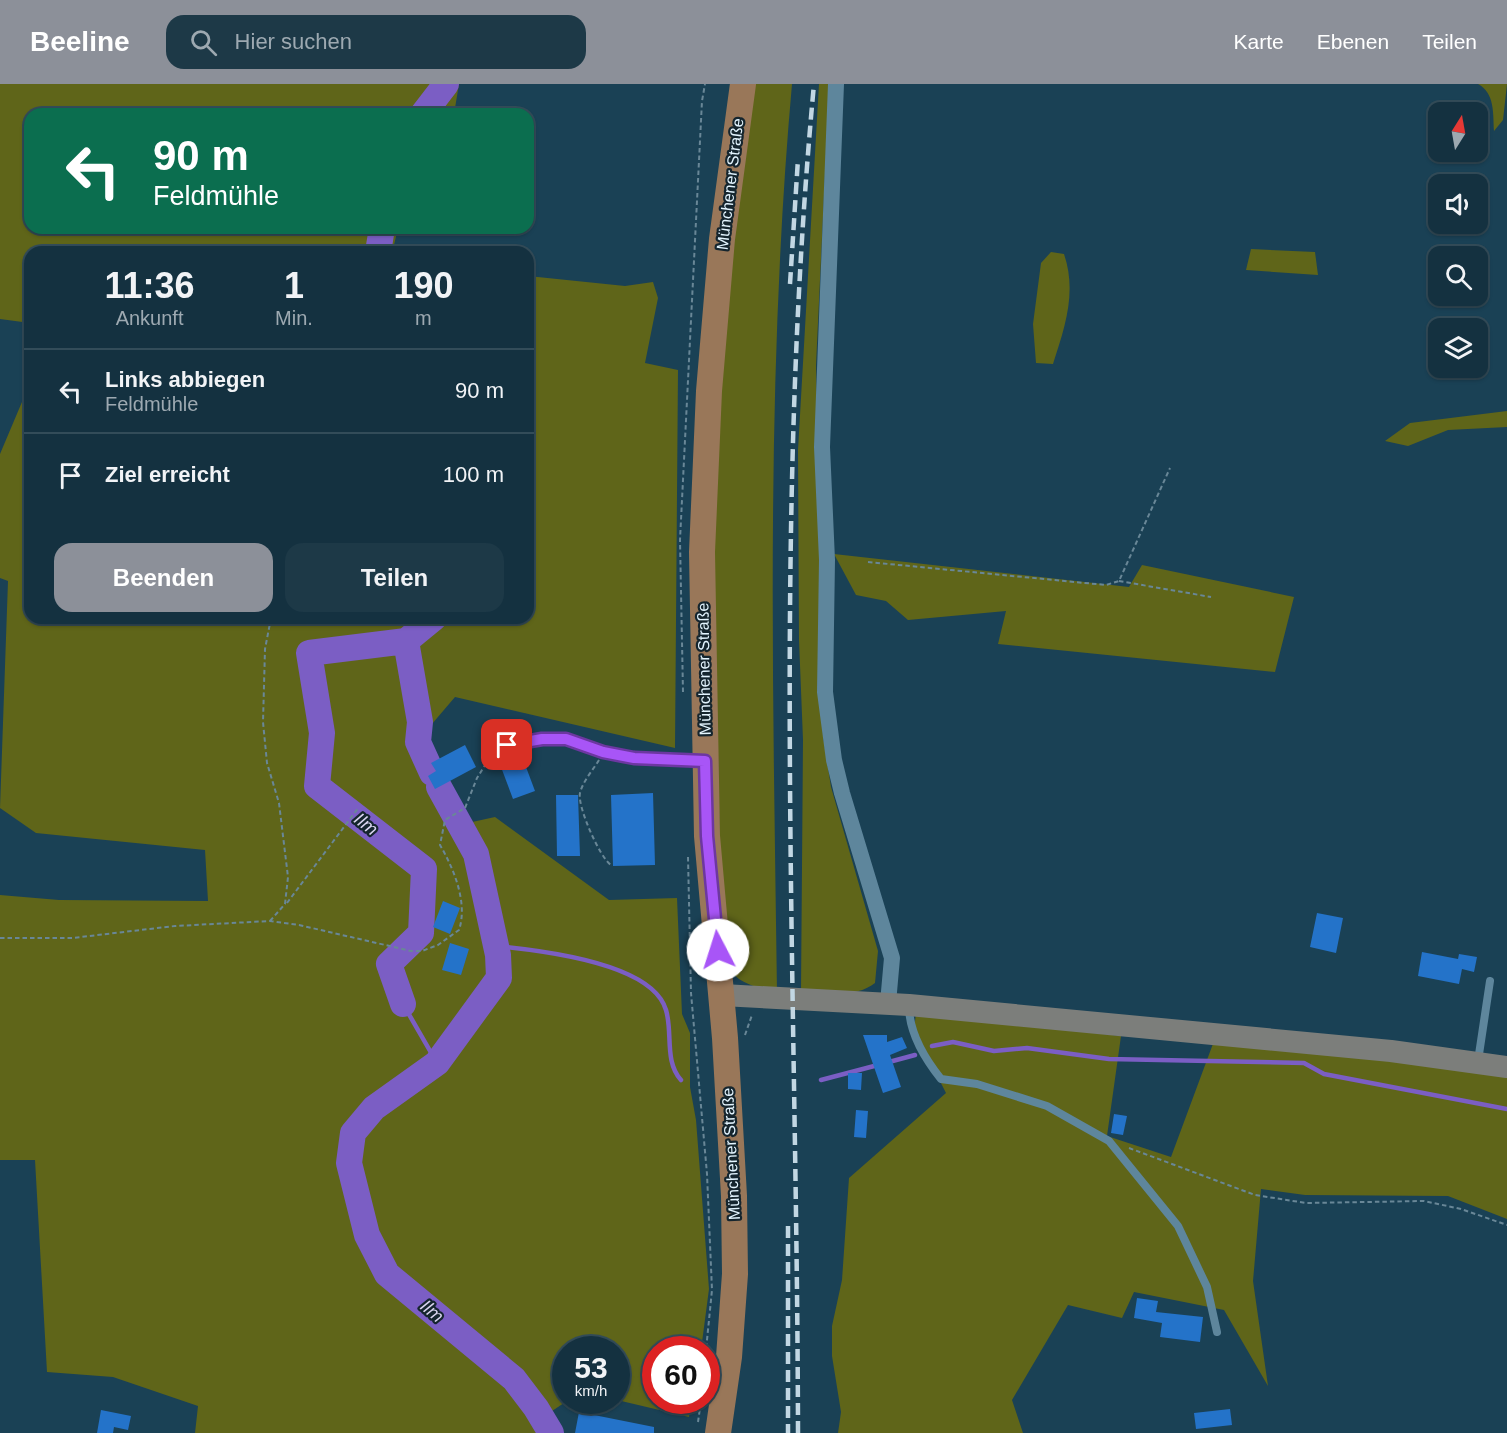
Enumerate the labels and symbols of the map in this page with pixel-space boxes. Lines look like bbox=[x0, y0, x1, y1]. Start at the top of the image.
north arrow bbox=[1428, 102, 1488, 162]
street label: Münchener Straße bbox=[713, 117, 747, 251]
street label: Münchener Straße bbox=[694, 603, 714, 735]
pin bbox=[481, 719, 532, 770]
water label: Ilm bbox=[350, 809, 382, 839]
position arrow bbox=[686, 918, 750, 982]
street label: Münchener Straße bbox=[719, 1087, 743, 1221]
water label: Ilm bbox=[416, 1296, 448, 1326]
speed limit sign: 60 bbox=[642, 1336, 720, 1414]

